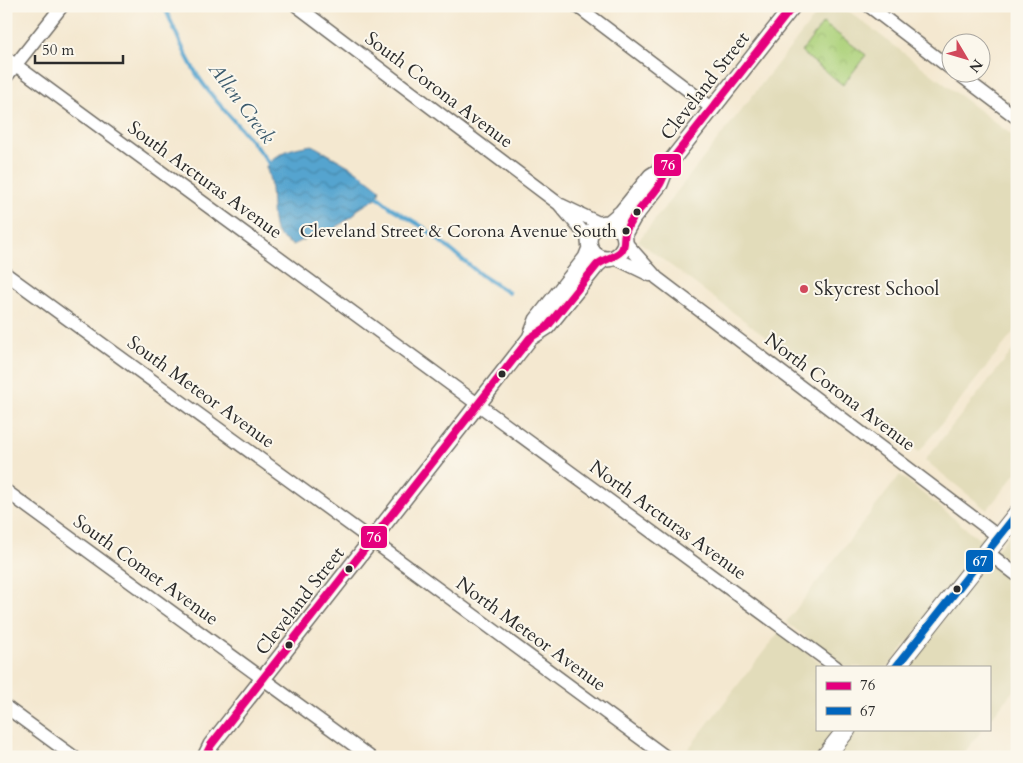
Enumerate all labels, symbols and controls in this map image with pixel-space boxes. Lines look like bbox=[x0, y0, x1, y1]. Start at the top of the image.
street label: South Corona Avenue bbox=[360, 26, 518, 154]
street label: Cleveland Street bbox=[654, 26, 756, 146]
scale bar bbox=[35, 32, 122, 64]
north arrow bbox=[940, 32, 990, 82]
text: 50 m bbox=[42, 40, 74, 60]
text: N bbox=[965, 55, 987, 76]
water label: Allen Creek bbox=[202, 56, 282, 149]
street label: South Arcturas Avenue bbox=[122, 115, 288, 245]
line badge: 76 bbox=[653, 153, 682, 177]
text: 76 bbox=[661, 156, 675, 175]
unlabelled marker bbox=[632, 207, 642, 217]
place label: Cleveland Street & Corona Avenue South bbox=[300, 219, 617, 244]
marker: Cleveland Street & Corona Avenue South bbox=[621, 226, 631, 236]
place label: Skycrest School bbox=[814, 276, 940, 302]
marker: Skycrest School bbox=[798, 283, 810, 295]
street label: North Corona Avenue bbox=[759, 327, 921, 457]
street label: South Meteor Avenue bbox=[122, 330, 280, 454]
unlabelled marker bbox=[497, 369, 507, 379]
street label: North Arcturas Avenue bbox=[584, 454, 752, 586]
street label: South Comet Avenue bbox=[68, 508, 224, 632]
line badge: 76 bbox=[360, 525, 388, 549]
text: 76 bbox=[367, 528, 381, 547]
street label: Cleveland Street bbox=[249, 541, 351, 661]
line badge: 67 bbox=[965, 549, 994, 573]
text: 67 bbox=[973, 552, 987, 571]
unlabelled marker bbox=[344, 564, 354, 574]
street label: North Meteor Avenue bbox=[451, 571, 611, 697]
unlabelled marker bbox=[952, 584, 962, 594]
unlabelled marker bbox=[284, 640, 294, 650]
legend bbox=[816, 666, 990, 730]
text: 76 bbox=[860, 675, 876, 695]
text: 67 bbox=[860, 701, 876, 721]

